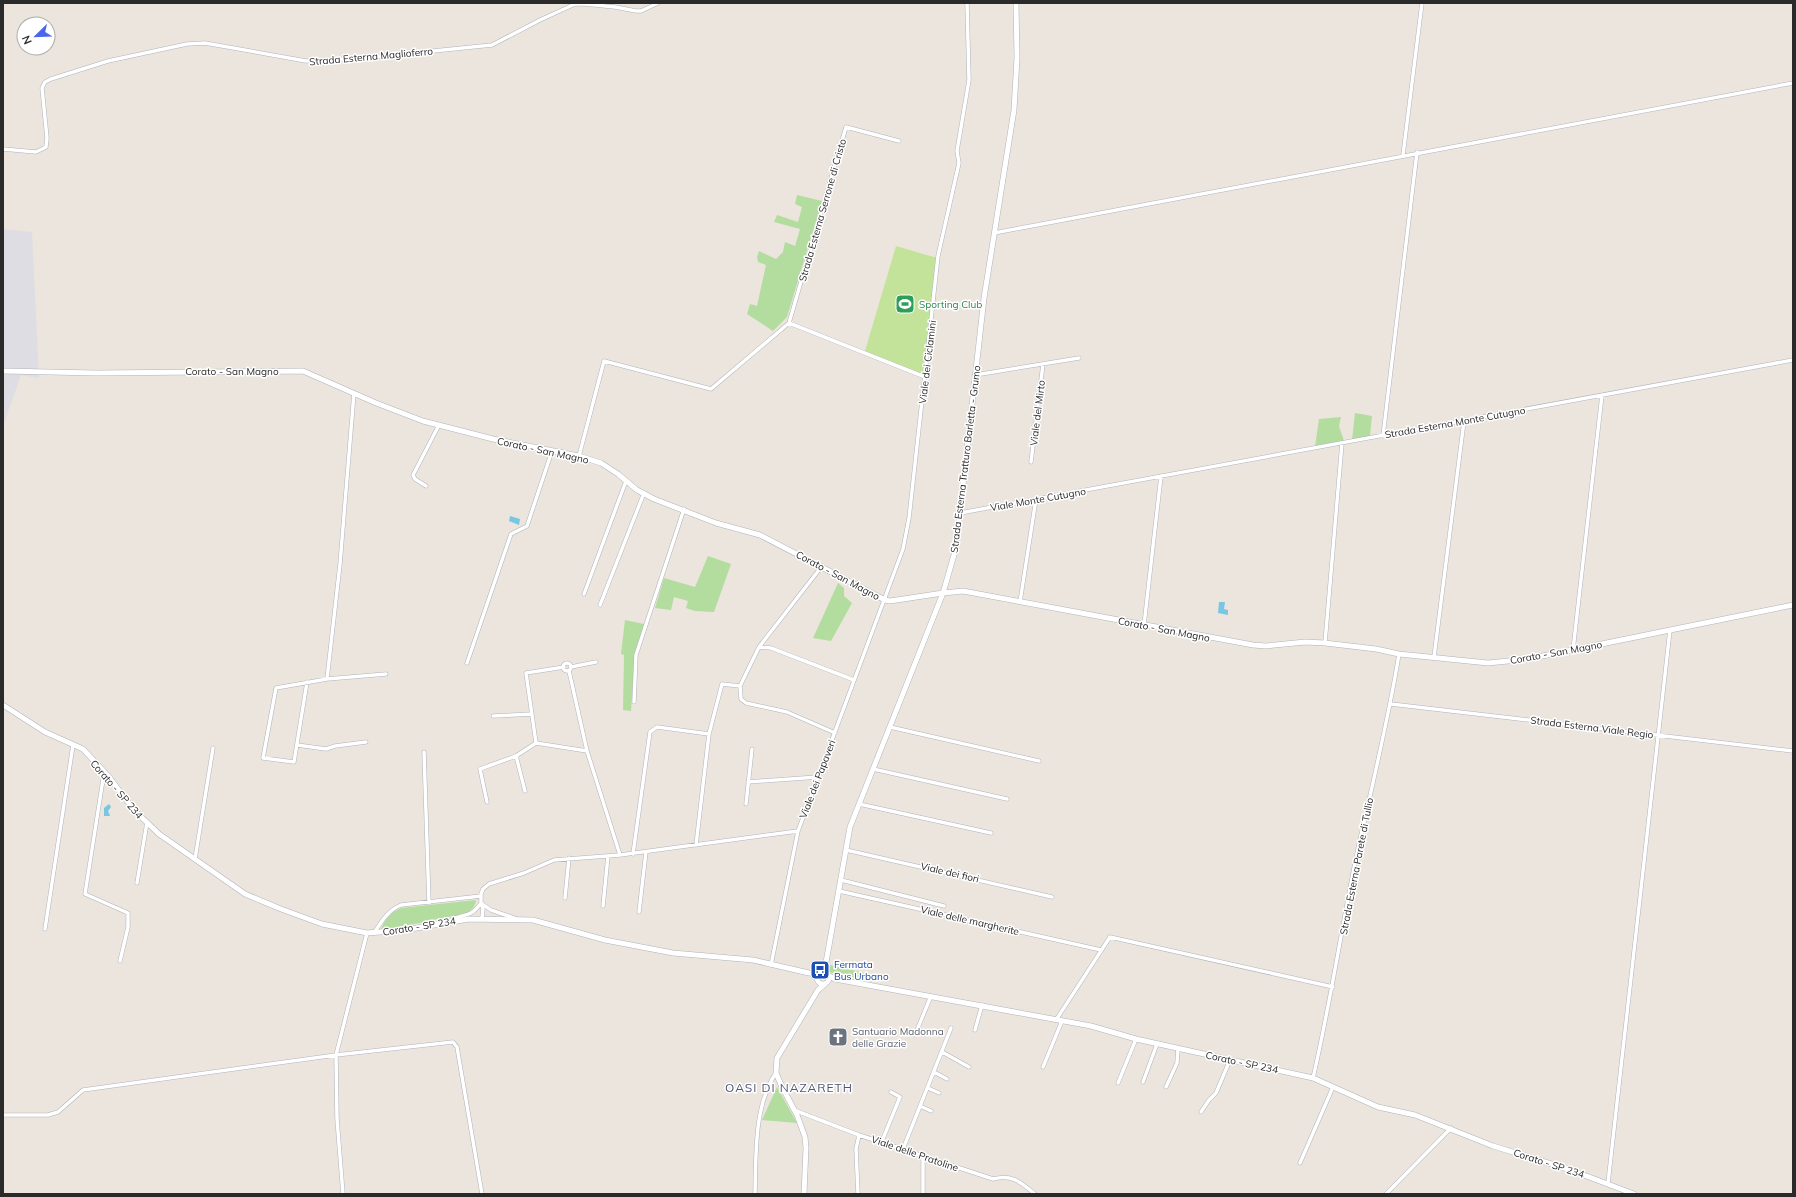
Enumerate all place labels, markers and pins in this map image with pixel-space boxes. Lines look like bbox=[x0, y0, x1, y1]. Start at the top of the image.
sports icon: Sporting Club bbox=[894, 293, 916, 315]
place label: Sporting Club bbox=[919, 298, 982, 311]
place label: Fermata Bus Urbano bbox=[834, 958, 889, 983]
bus stop icon: Fermata Bus Urbano bbox=[809, 959, 831, 981]
place label: Santuario Madonna delle Grazie bbox=[852, 1025, 944, 1050]
church icon: Santuario Madonna delle Grazie bbox=[827, 1026, 849, 1048]

